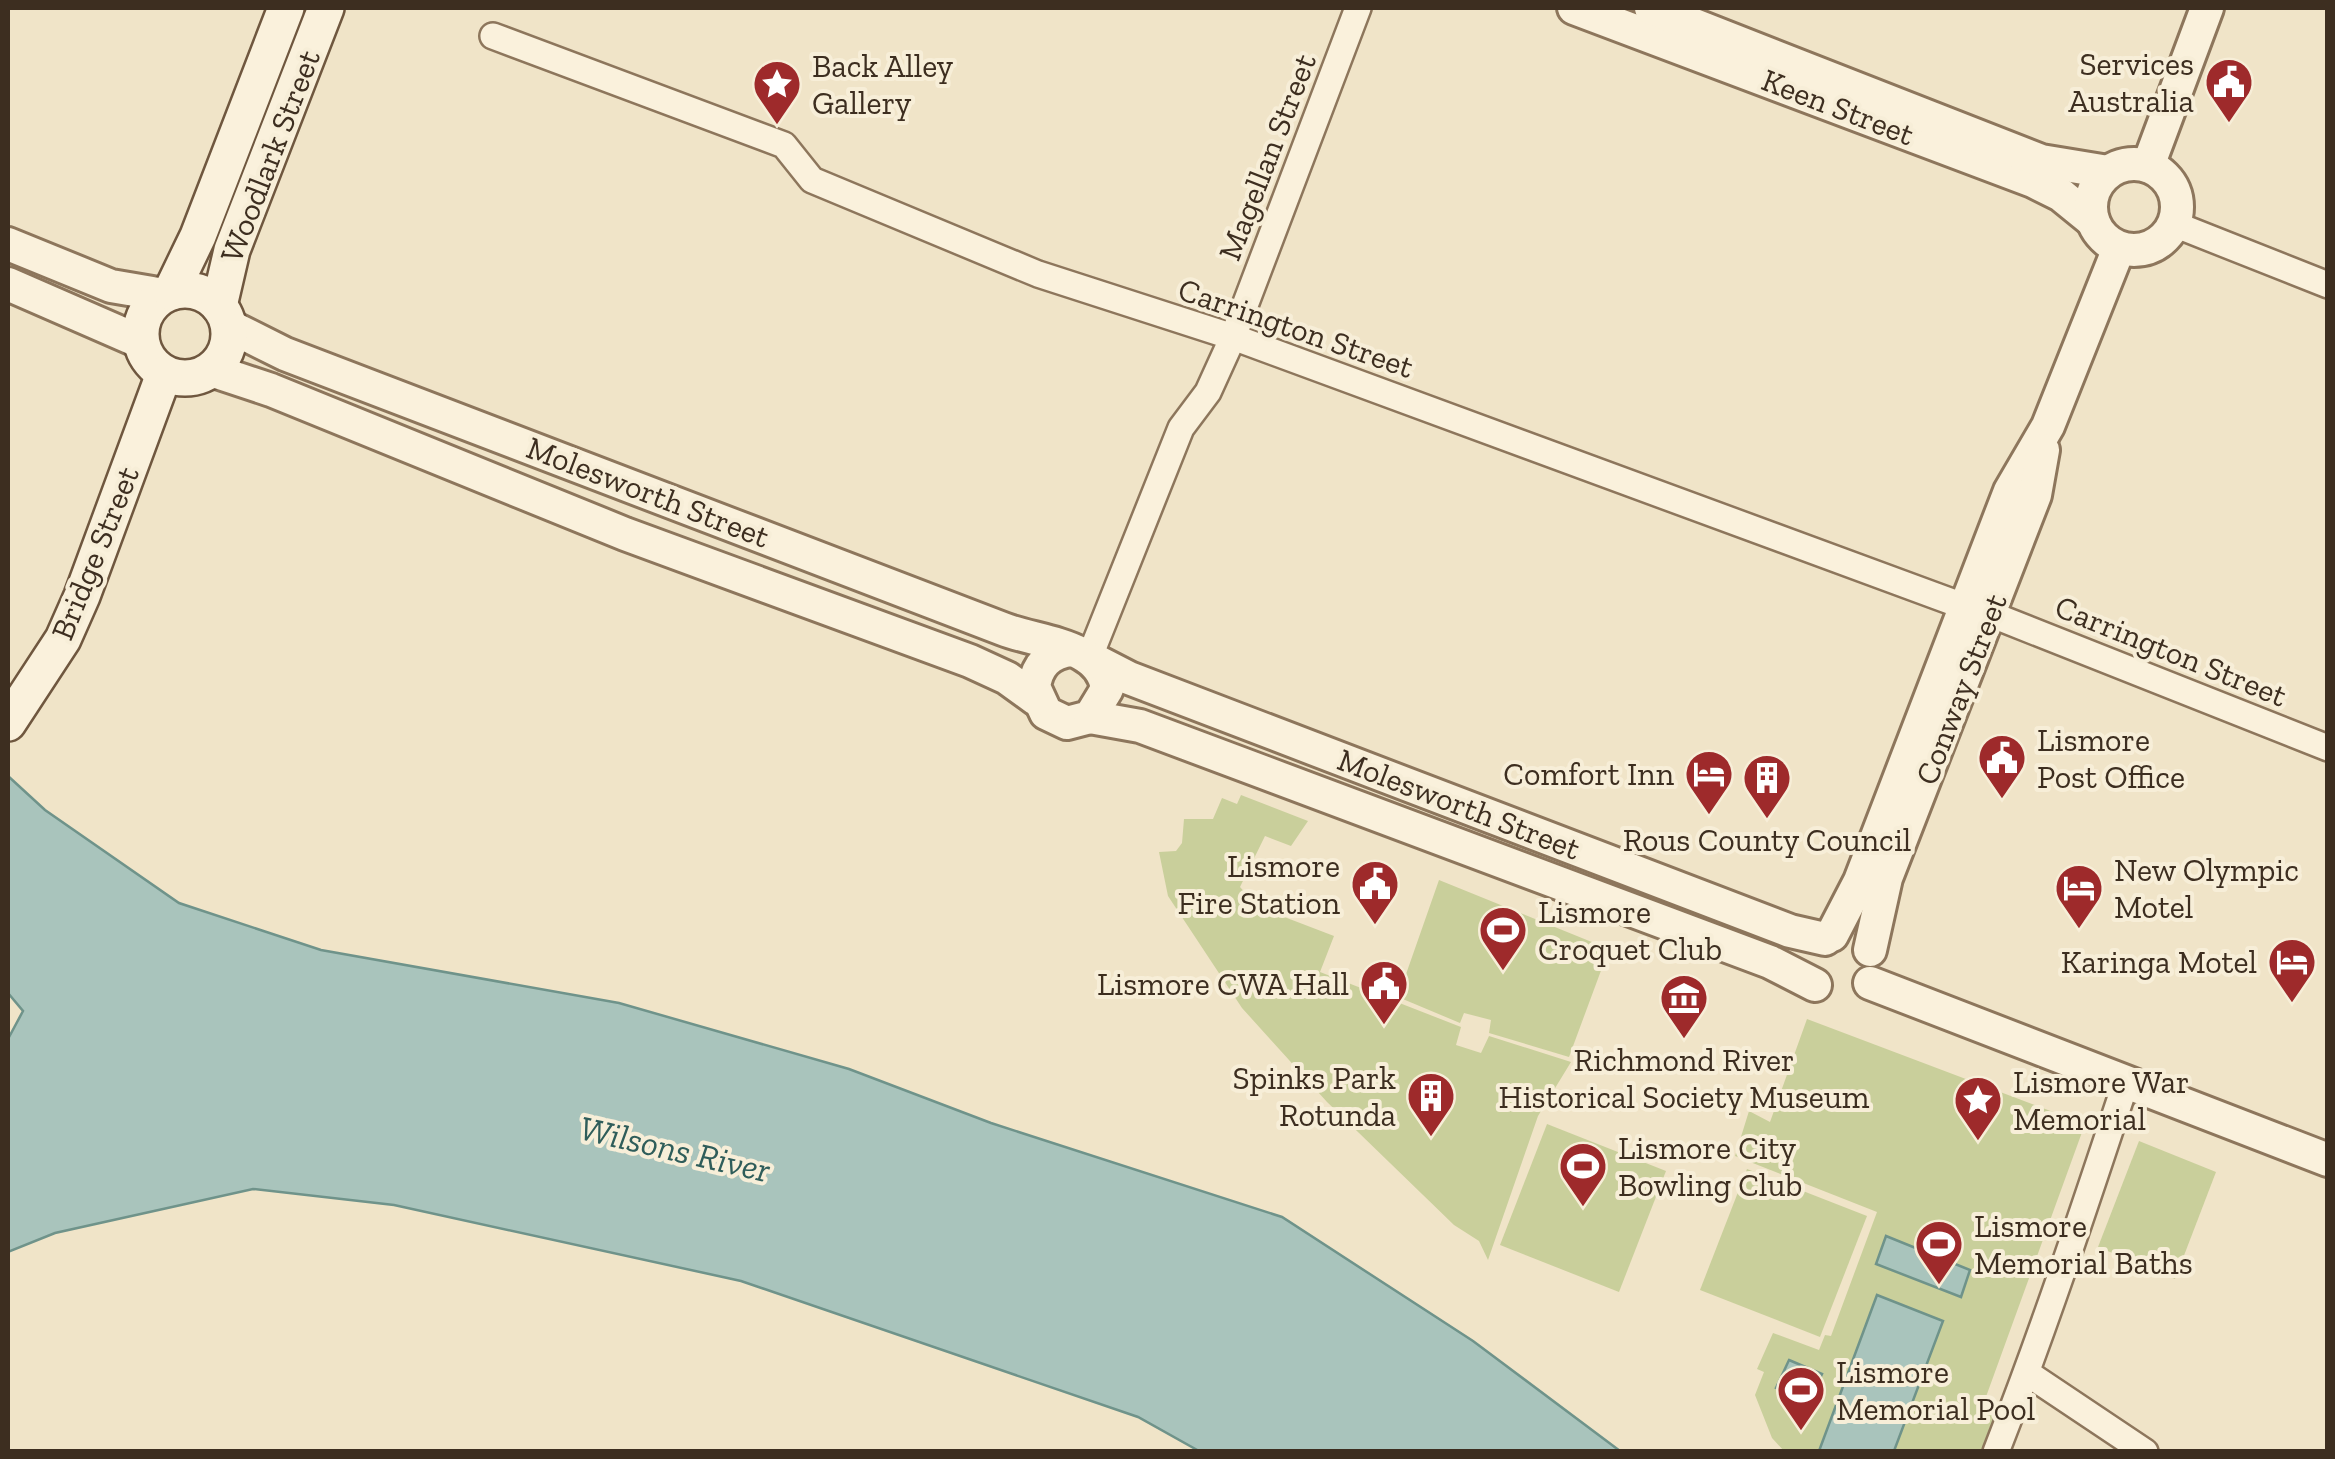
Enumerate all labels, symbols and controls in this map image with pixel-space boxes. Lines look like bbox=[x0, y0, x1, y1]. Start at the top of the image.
street label: Woodlark Street bbox=[212, 44, 328, 267]
place label: Services Australia bbox=[2068, 45, 2194, 120]
place label: Back Alley Gallery bbox=[812, 47, 954, 122]
street label: Magellan Street bbox=[1210, 48, 1324, 266]
public building icon: Services Australia bbox=[2203, 56, 2255, 124]
place icon: Back Alley Gallery bbox=[751, 58, 803, 126]
street label: Keen Street bbox=[1757, 61, 1920, 153]
street label: Carrington Street bbox=[1173, 270, 1419, 386]
street label: Molesworth Street bbox=[521, 428, 775, 556]
street label: Bridge Street bbox=[43, 461, 147, 645]
street label: Carrington Street bbox=[2050, 587, 2292, 715]
street label: Conway Street bbox=[1907, 588, 2015, 790]
place label: Lismore Post Office bbox=[2037, 721, 2185, 796]
public building icon: Lismore Post Office bbox=[1976, 732, 2028, 800]
street label: Molesworth Street bbox=[1332, 740, 1586, 868]
hotel icon: Comfort Inn bbox=[1683, 748, 1735, 816]
building icon: Rous County Council bbox=[1741, 752, 1793, 820]
place label: Comfort Inn bbox=[1503, 755, 1675, 793]
place label: Rous County Council bbox=[1623, 821, 1911, 859]
place label: Lismore Fire Station bbox=[1177, 847, 1341, 922]
place label: New Olympic Motel bbox=[2114, 851, 2299, 926]
public building icon: Lismore Fire Station bbox=[1349, 858, 1401, 926]
hotel icon: New Olympic Motel bbox=[2053, 862, 2105, 930]
place label: Lismore Croquet Club bbox=[1538, 893, 1722, 968]
sports icon: Lismore Croquet Club bbox=[1477, 904, 1529, 972]
hotel icon: Karinga Motel bbox=[2266, 936, 2318, 1004]
place label: Karinga Motel bbox=[2061, 943, 2257, 981]
public building icon: Lismore CWA Hall bbox=[1358, 958, 1410, 1026]
place label: Lismore CWA Hall bbox=[1097, 965, 1349, 1003]
museum icon: Richmond River Historical Society Museum bbox=[1658, 972, 1710, 1040]
place label: Richmond River Historical Society Museum bbox=[1499, 1041, 1870, 1116]
place label: Spinks Park Rotunda bbox=[1233, 1059, 1396, 1134]
place label: Lismore War Memorial bbox=[2013, 1063, 2190, 1138]
building icon: Spinks Park Rotunda bbox=[1405, 1070, 1457, 1138]
place icon: Lismore War Memorial bbox=[1952, 1074, 2004, 1142]
water label: Wilsons River bbox=[576, 1107, 775, 1192]
place label: Lismore City Bowling Club bbox=[1618, 1129, 1802, 1204]
sports icon: Lismore City Bowling Club bbox=[1557, 1140, 1609, 1208]
place label: Lismore Memorial Baths bbox=[1974, 1207, 2193, 1282]
sports icon: Lismore Memorial Baths bbox=[1913, 1218, 1965, 1286]
place label: Lismore Memorial Pool bbox=[1836, 1353, 2035, 1428]
sports icon: Lismore Memorial Pool bbox=[1775, 1364, 1827, 1432]

